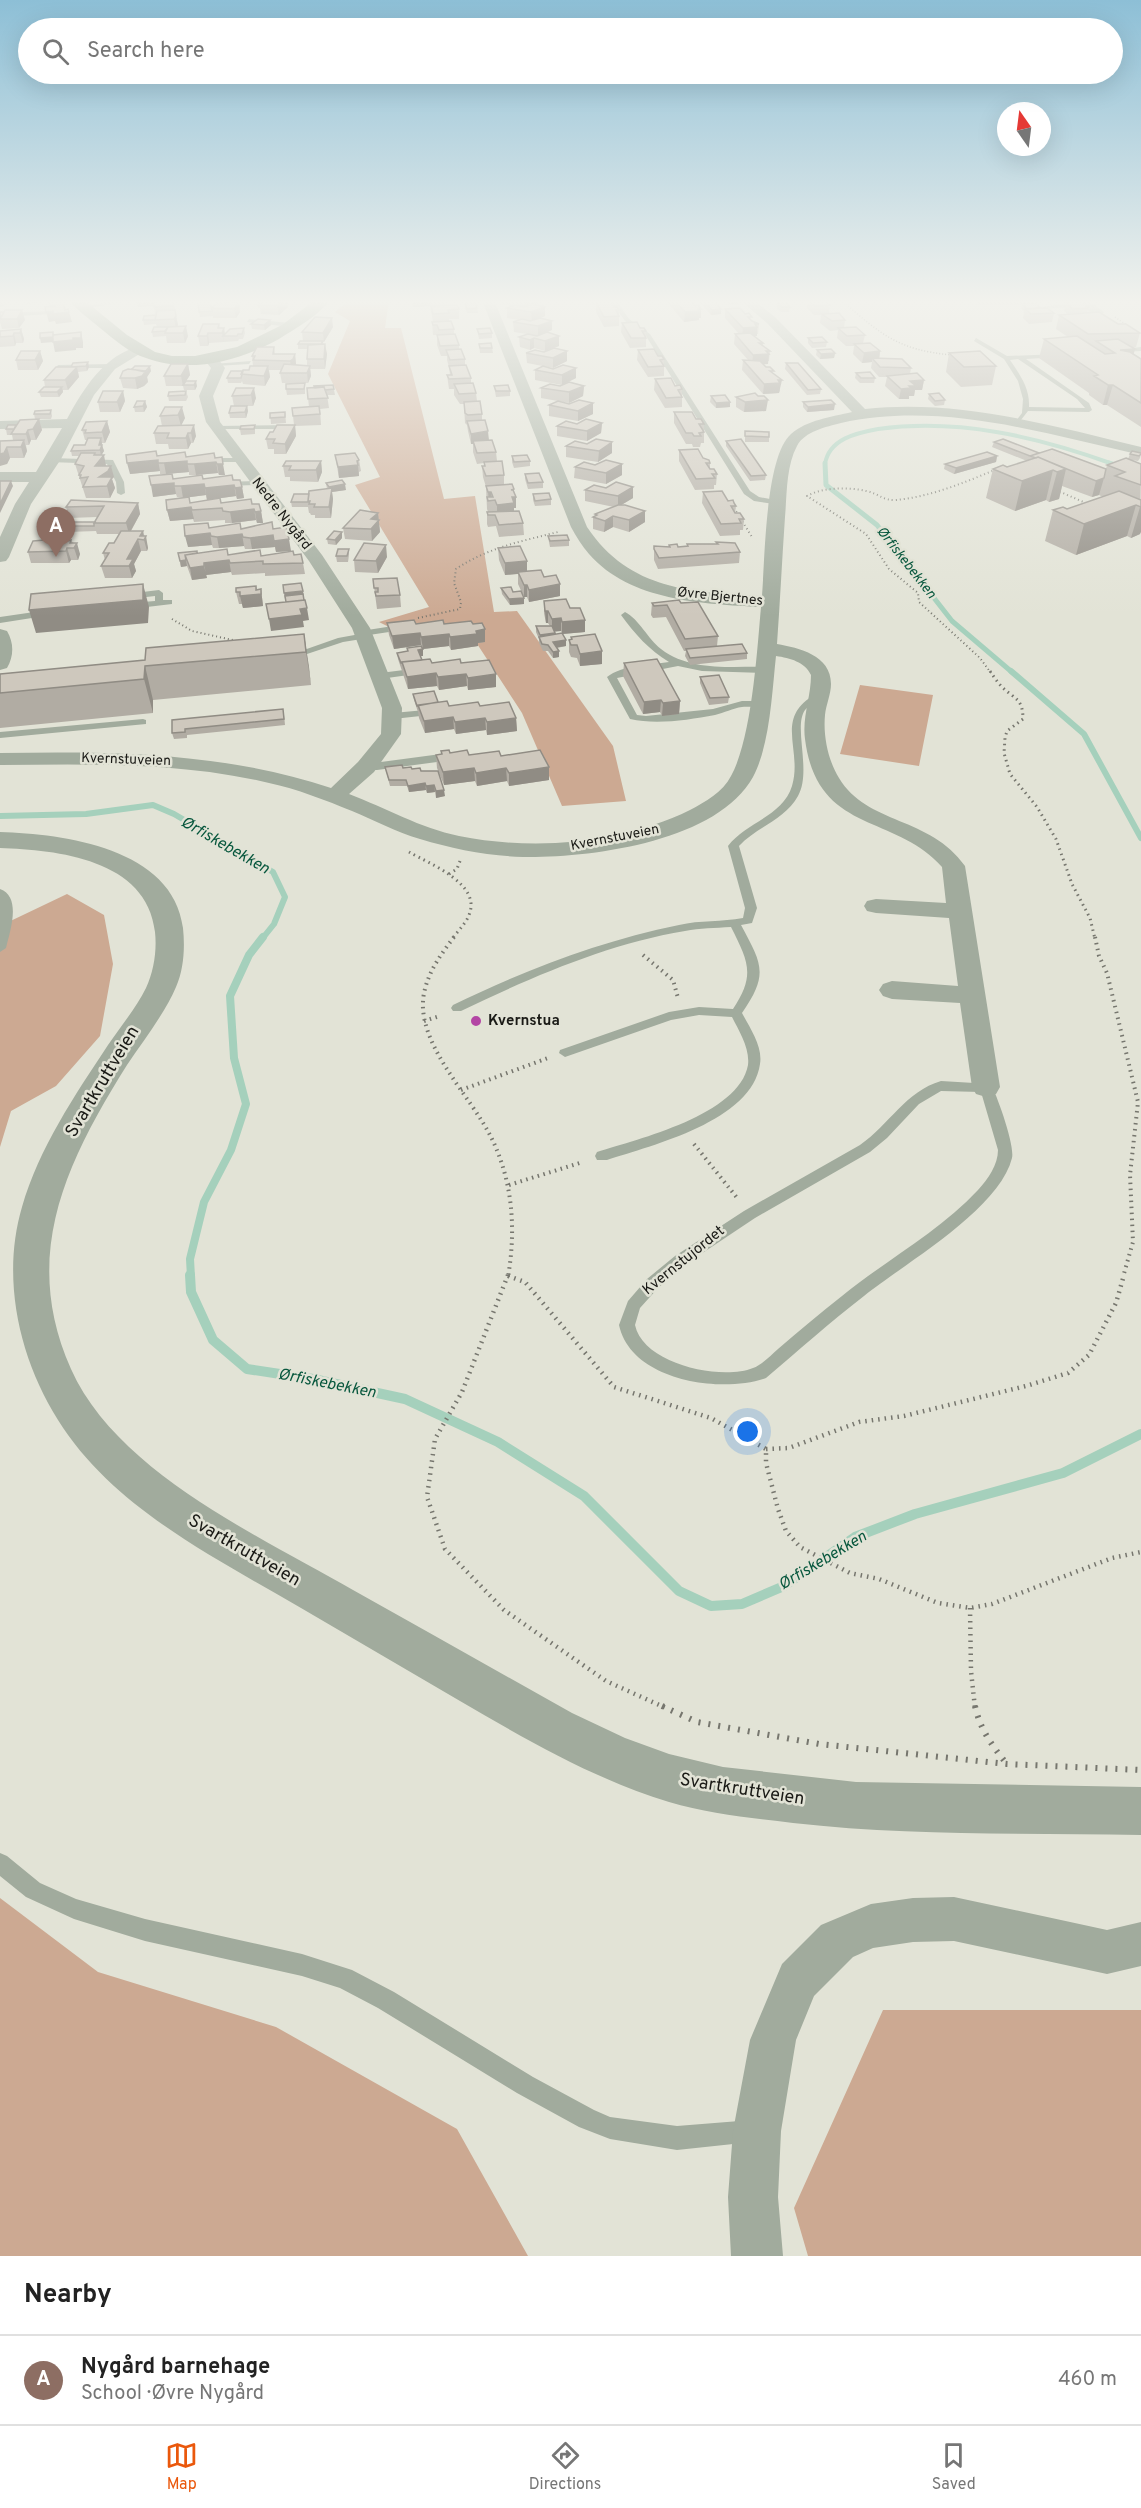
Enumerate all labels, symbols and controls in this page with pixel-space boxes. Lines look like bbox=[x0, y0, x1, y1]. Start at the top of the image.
search box bbox=[18, 18, 1123, 84]
icon: search bbox=[39, 35, 72, 68]
text: Search here bbox=[87, 38, 205, 65]
north arrow bbox=[997, 102, 1051, 156]
street label: Nedre Nygård bbox=[248, 475, 314, 553]
pin: A bbox=[36, 508, 76, 557]
water label: Ørfiskebekken bbox=[873, 524, 940, 603]
street label: Øvre Bjertnes bbox=[676, 584, 764, 610]
street label: Kvernstuveien bbox=[81, 750, 171, 770]
water label: Ørfiskebekken bbox=[177, 813, 273, 880]
street label: Kvernstuveien bbox=[569, 821, 661, 855]
place label: Kvernstua bbox=[488, 1012, 560, 1031]
marker: Kvernstua bbox=[469, 1014, 483, 1028]
street label: Svartkruttveien bbox=[61, 1022, 145, 1142]
street label: Kvernstujordet bbox=[639, 1222, 729, 1300]
water label: Ørfiskebekken bbox=[276, 1365, 378, 1403]
your location bbox=[733, 1417, 762, 1446]
street label: Svartkruttveien bbox=[184, 1510, 304, 1592]
water label: Ørfiskebekken bbox=[775, 1527, 871, 1595]
street label: Svartkruttveien bbox=[678, 1769, 806, 1811]
text: Nearby bbox=[24, 2279, 112, 2312]
text: Nygård barnehage bbox=[81, 2354, 270, 2381]
text: A bbox=[36, 2367, 51, 2393]
text: 460 m bbox=[1058, 2367, 1117, 2393]
text: School · Øvre Nygård bbox=[81, 2381, 264, 2407]
tab: Map bbox=[165, 2439, 198, 2495]
tab: Directions bbox=[529, 2439, 601, 2495]
tab: Saved bbox=[932, 2439, 976, 2495]

